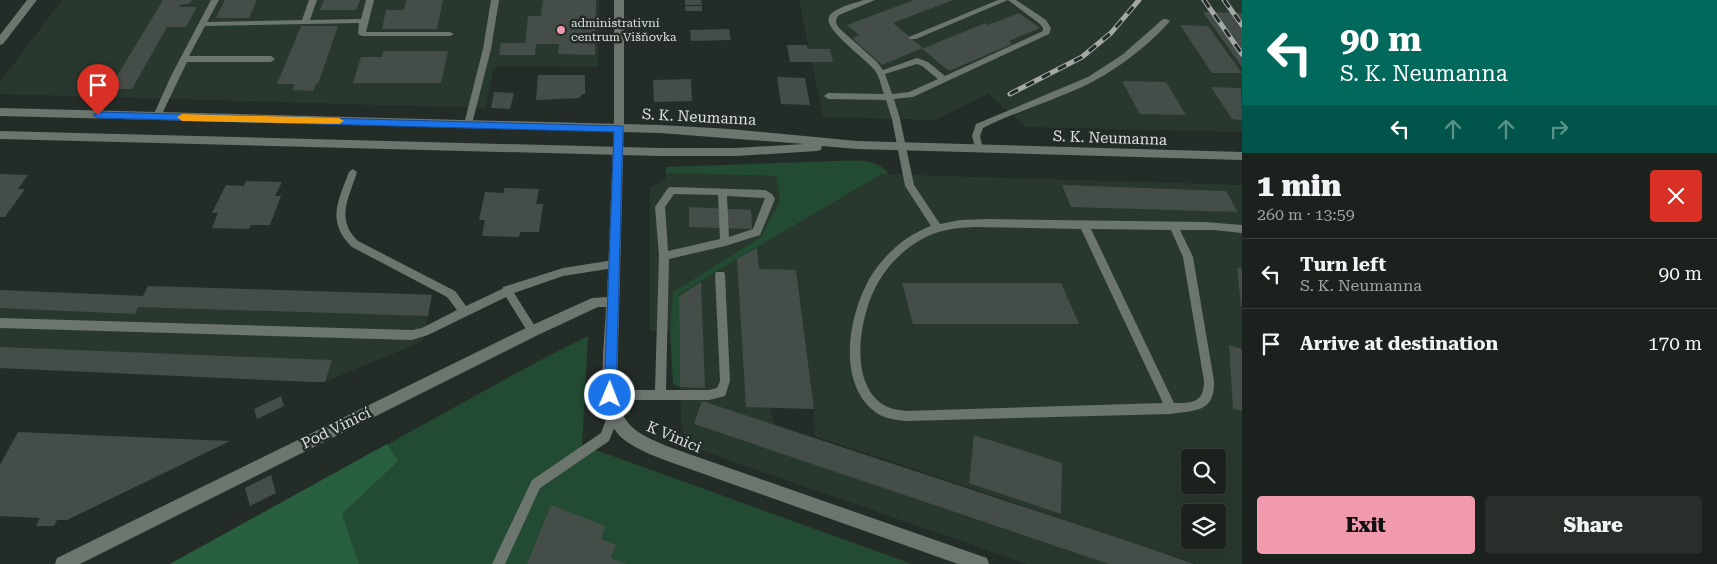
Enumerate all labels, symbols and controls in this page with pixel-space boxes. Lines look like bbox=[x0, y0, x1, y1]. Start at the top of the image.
place label: administrativní centrum Višňovka bbox=[571, 16, 677, 44]
text: 90 m bbox=[1340, 19, 1422, 60]
icon: left bbox=[1257, 20, 1322, 85]
marker: administrativní centrum Višňovka bbox=[555, 24, 567, 36]
text: S. K. Neumanna bbox=[1340, 61, 1508, 86]
pin bbox=[77, 64, 119, 115]
icon: arrive bbox=[84, 71, 112, 99]
street label: S. K. Neumanna bbox=[641, 105, 757, 129]
icon: left bbox=[1386, 115, 1414, 143]
icon: ahead bbox=[1439, 115, 1467, 143]
icon: ahead bbox=[1492, 115, 1520, 143]
icon: right bbox=[1545, 115, 1573, 143]
street label: S. K. Neumanna bbox=[1053, 127, 1167, 149]
text: 1 min bbox=[1257, 168, 1341, 203]
button: close bbox=[1650, 170, 1702, 222]
text: 260 m · 13:59 bbox=[1257, 205, 1355, 224]
text: Turn left bbox=[1300, 253, 1386, 276]
icon: left bbox=[1257, 260, 1285, 288]
text: 90 m bbox=[1659, 262, 1702, 285]
text: S. K. Neumanna bbox=[1300, 276, 1422, 295]
icon: arrive bbox=[1257, 330, 1285, 358]
text: Arrive at destination bbox=[1300, 332, 1498, 355]
text: 170 m bbox=[1648, 332, 1702, 355]
position arrow bbox=[583, 368, 635, 420]
street label: Pod Vinicí bbox=[298, 403, 374, 452]
street label: K Vinici bbox=[644, 417, 704, 457]
map controls bbox=[1181, 449, 1226, 549]
button: search bbox=[1181, 449, 1226, 494]
button: Exit bbox=[1257, 496, 1475, 554]
button: Share bbox=[1485, 496, 1702, 554]
button: layers bbox=[1181, 504, 1226, 549]

